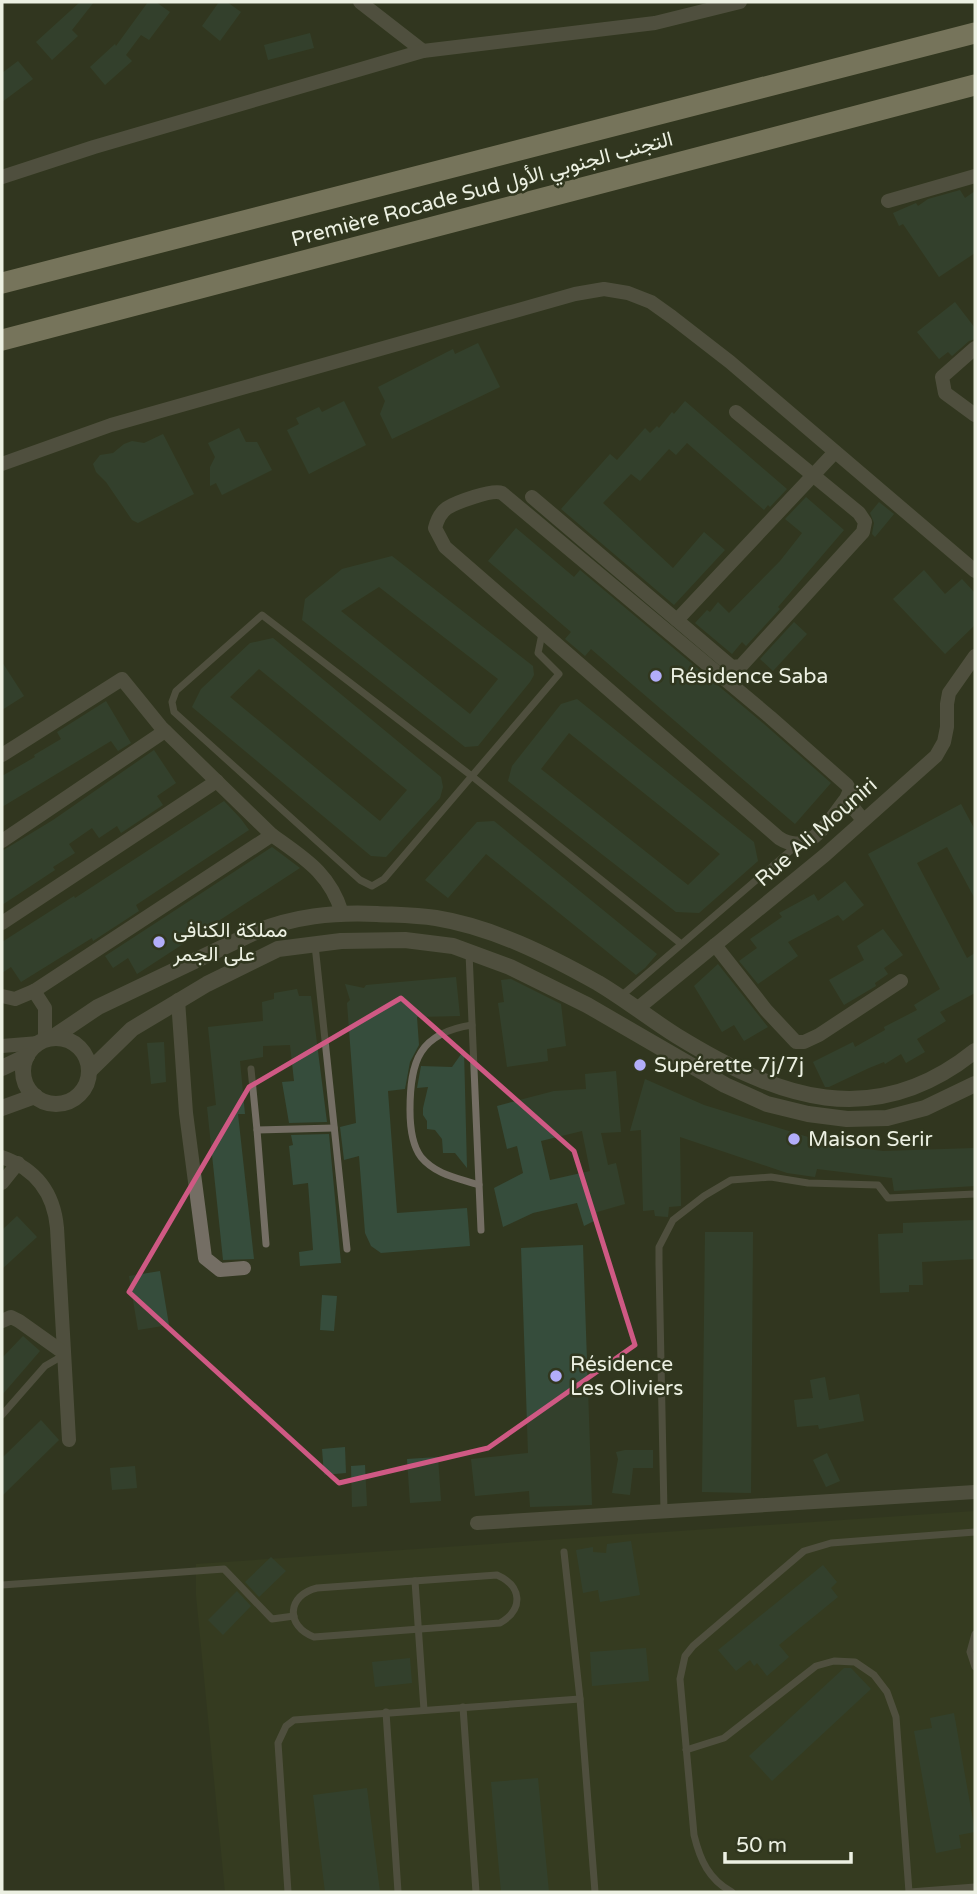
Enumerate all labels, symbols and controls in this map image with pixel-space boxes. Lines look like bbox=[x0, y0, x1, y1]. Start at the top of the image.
street label: Première Rocade Sud التجنب الجنوبي الأول bbox=[289, 126, 677, 256]
place label: Résidence Saba bbox=[670, 664, 828, 689]
marker: Résidence Saba bbox=[648, 668, 664, 684]
street label: Rue Ali Mouniri bbox=[750, 773, 882, 892]
place label: مملكة الكنافى على الجمر bbox=[172, 918, 287, 967]
marker: مملكة الكنافى على الجمر bbox=[151, 934, 167, 950]
place label: Supérette 7j/7j bbox=[654, 1053, 804, 1078]
marker: Supérette 7j/7j bbox=[632, 1057, 648, 1073]
place label: Maison Serir bbox=[808, 1127, 933, 1152]
marker: Maison Serir bbox=[786, 1131, 802, 1147]
place label: Résidence Les Oliviers bbox=[570, 1352, 683, 1401]
marker: Résidence Les Oliviers bbox=[548, 1368, 564, 1384]
scale bar bbox=[725, 1820, 851, 1864]
text: 50 m bbox=[736, 1833, 787, 1858]

